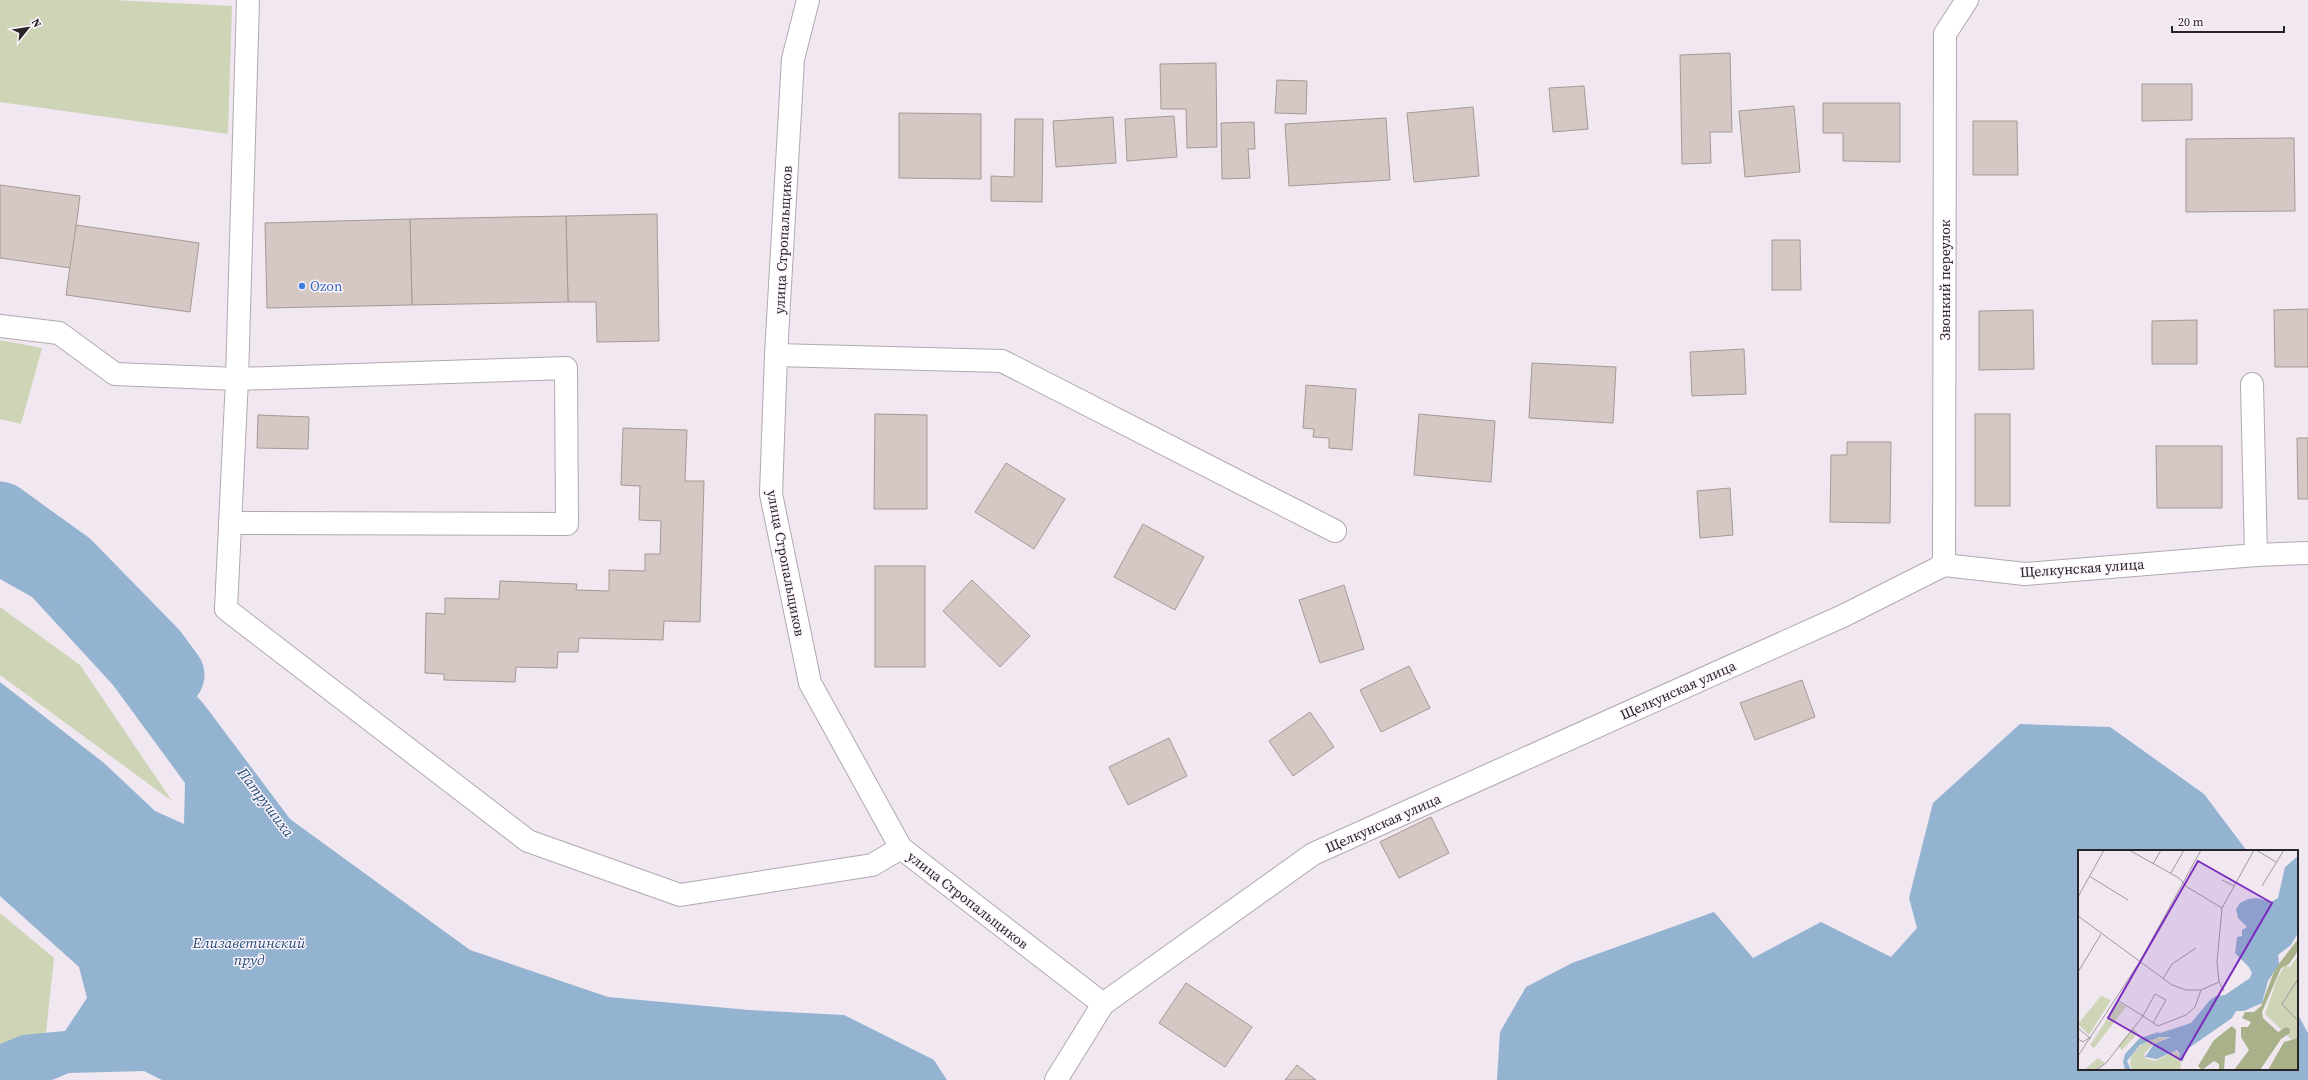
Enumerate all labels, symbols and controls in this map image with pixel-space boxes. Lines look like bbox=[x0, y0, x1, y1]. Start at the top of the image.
north arrow bbox=[8, 8, 48, 48]
scale bar bbox=[2172, 8, 2284, 34]
text: 20 m bbox=[2178, 14, 2204, 30]
text: N bbox=[28, 16, 45, 30]
street label: улица Стропальщиков bbox=[769, 165, 797, 315]
street label: Звонкий переулок bbox=[1935, 219, 1955, 341]
place label: Ozon bbox=[310, 276, 343, 296]
marker: Ozon bbox=[297, 281, 307, 291]
street label: улица Стропальщиков bbox=[762, 488, 810, 638]
street label: Щелкунская улица bbox=[2019, 554, 2146, 582]
street label: Щелкунская улица bbox=[1617, 655, 1740, 724]
water label: Патрушиха bbox=[232, 762, 299, 841]
street label: Щелкунская улица bbox=[1322, 788, 1445, 857]
street label: улица Стропальщиков bbox=[903, 846, 1033, 954]
inset map bbox=[2078, 850, 2298, 1070]
water label: Елизаветинский пруд bbox=[192, 932, 306, 970]

